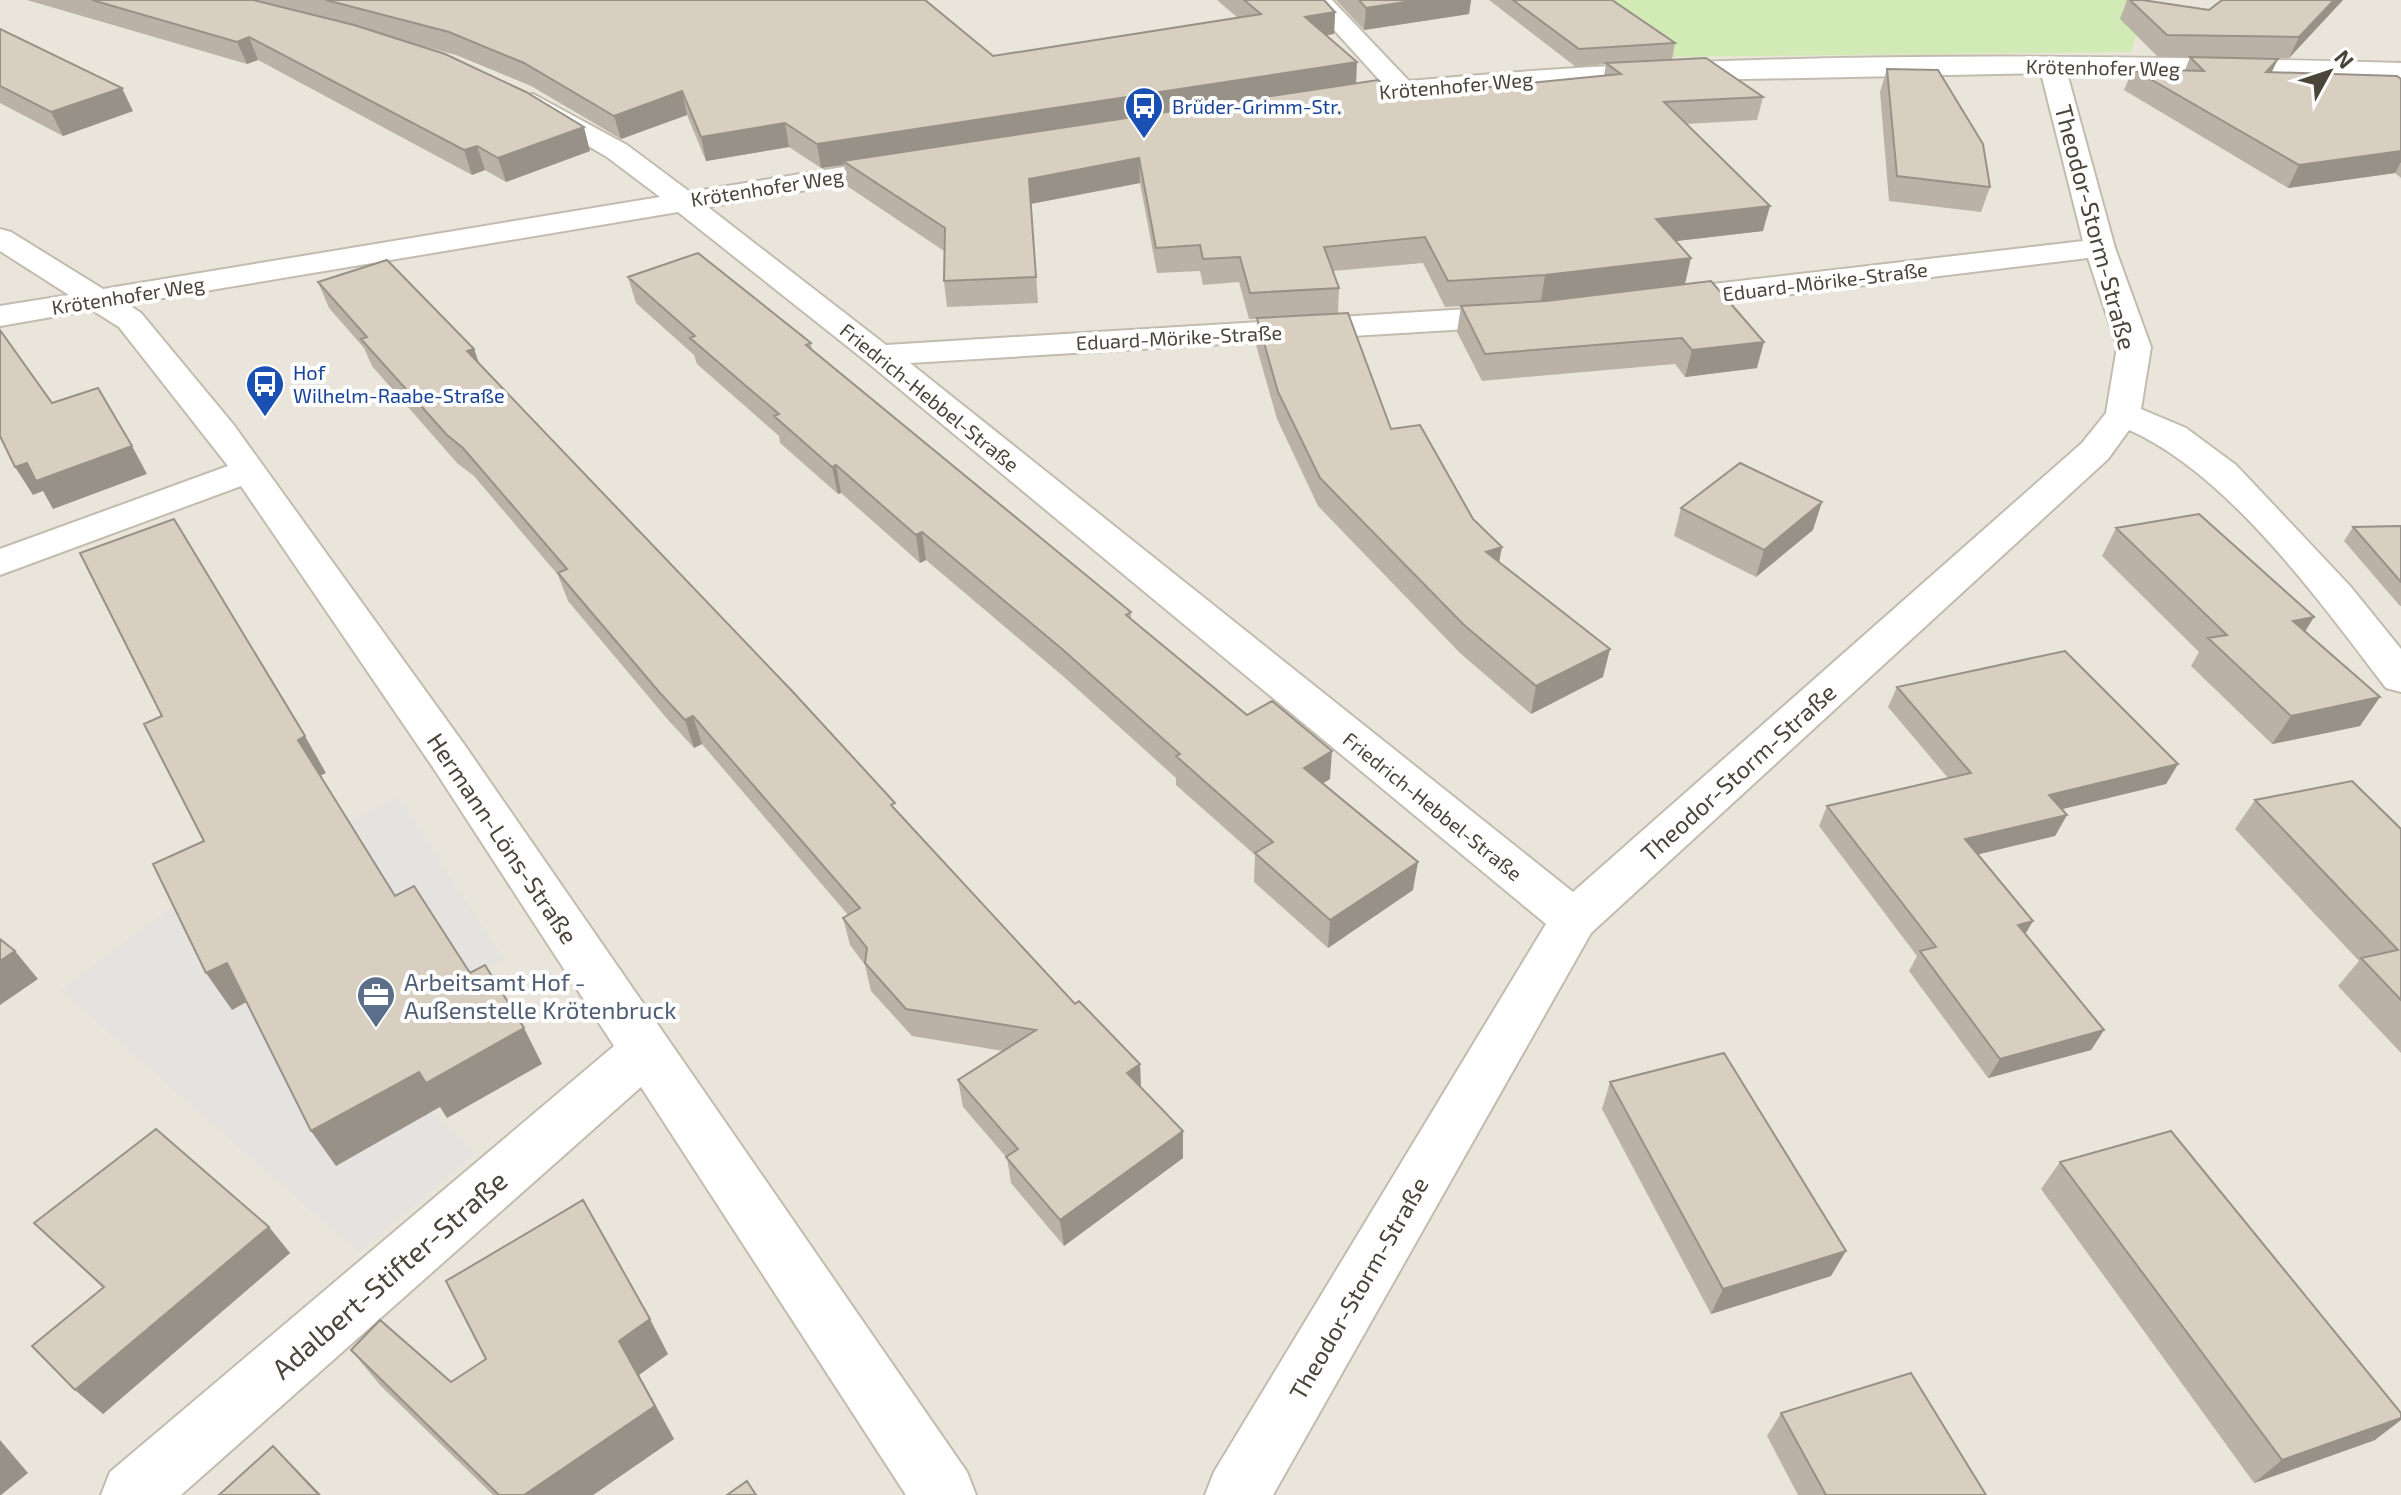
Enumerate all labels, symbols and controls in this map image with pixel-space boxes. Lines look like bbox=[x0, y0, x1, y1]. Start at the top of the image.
north arrow bbox=[2289, 32, 2369, 112]
text: N bbox=[2330, 44, 2360, 73]
street label: Krötenhofer Weg bbox=[2026, 54, 2180, 80]
street label: Krötenhofer Weg bbox=[1378, 66, 1534, 104]
bus stop icon: Brüder-Grimm-Str. bbox=[1123, 85, 1165, 140]
place label: Brüder-Grimm-Str. bbox=[1172, 94, 1342, 118]
street label: Theodor-Storm-Straße bbox=[2049, 101, 2143, 353]
street label: Krötenhofer Weg bbox=[689, 163, 845, 211]
street label: Eduard-Mörike-Straße bbox=[1721, 257, 1929, 305]
street label: Krötenhofer Weg bbox=[50, 271, 206, 319]
street label: Friedrich-Hebbel-Straße bbox=[836, 318, 1024, 476]
street label: Eduard-Mörike-Straße bbox=[1075, 320, 1283, 354]
place label: Hof Wilhelm-Raabe-Straße bbox=[293, 360, 505, 407]
bus stop icon: Hof Wilhelm-Raabe-Straße bbox=[244, 363, 286, 418]
street label: Theodor-Storm-Straße bbox=[1635, 677, 1841, 867]
street label: Hermann-Löns-Straße bbox=[422, 727, 584, 949]
street label: Friedrich-Hebbel-Straße bbox=[1339, 727, 1527, 885]
place label: Arbeitsamt Hof - Außenstelle Krötenbruck bbox=[404, 967, 676, 1024]
office icon: Arbeitsamt Hof - Außenstelle Krötenbruck bbox=[355, 974, 397, 1029]
street label: Adalbert-Stifter-Straße bbox=[264, 1163, 514, 1385]
street label: Theodor-Storm-Straße bbox=[1282, 1171, 1434, 1405]

